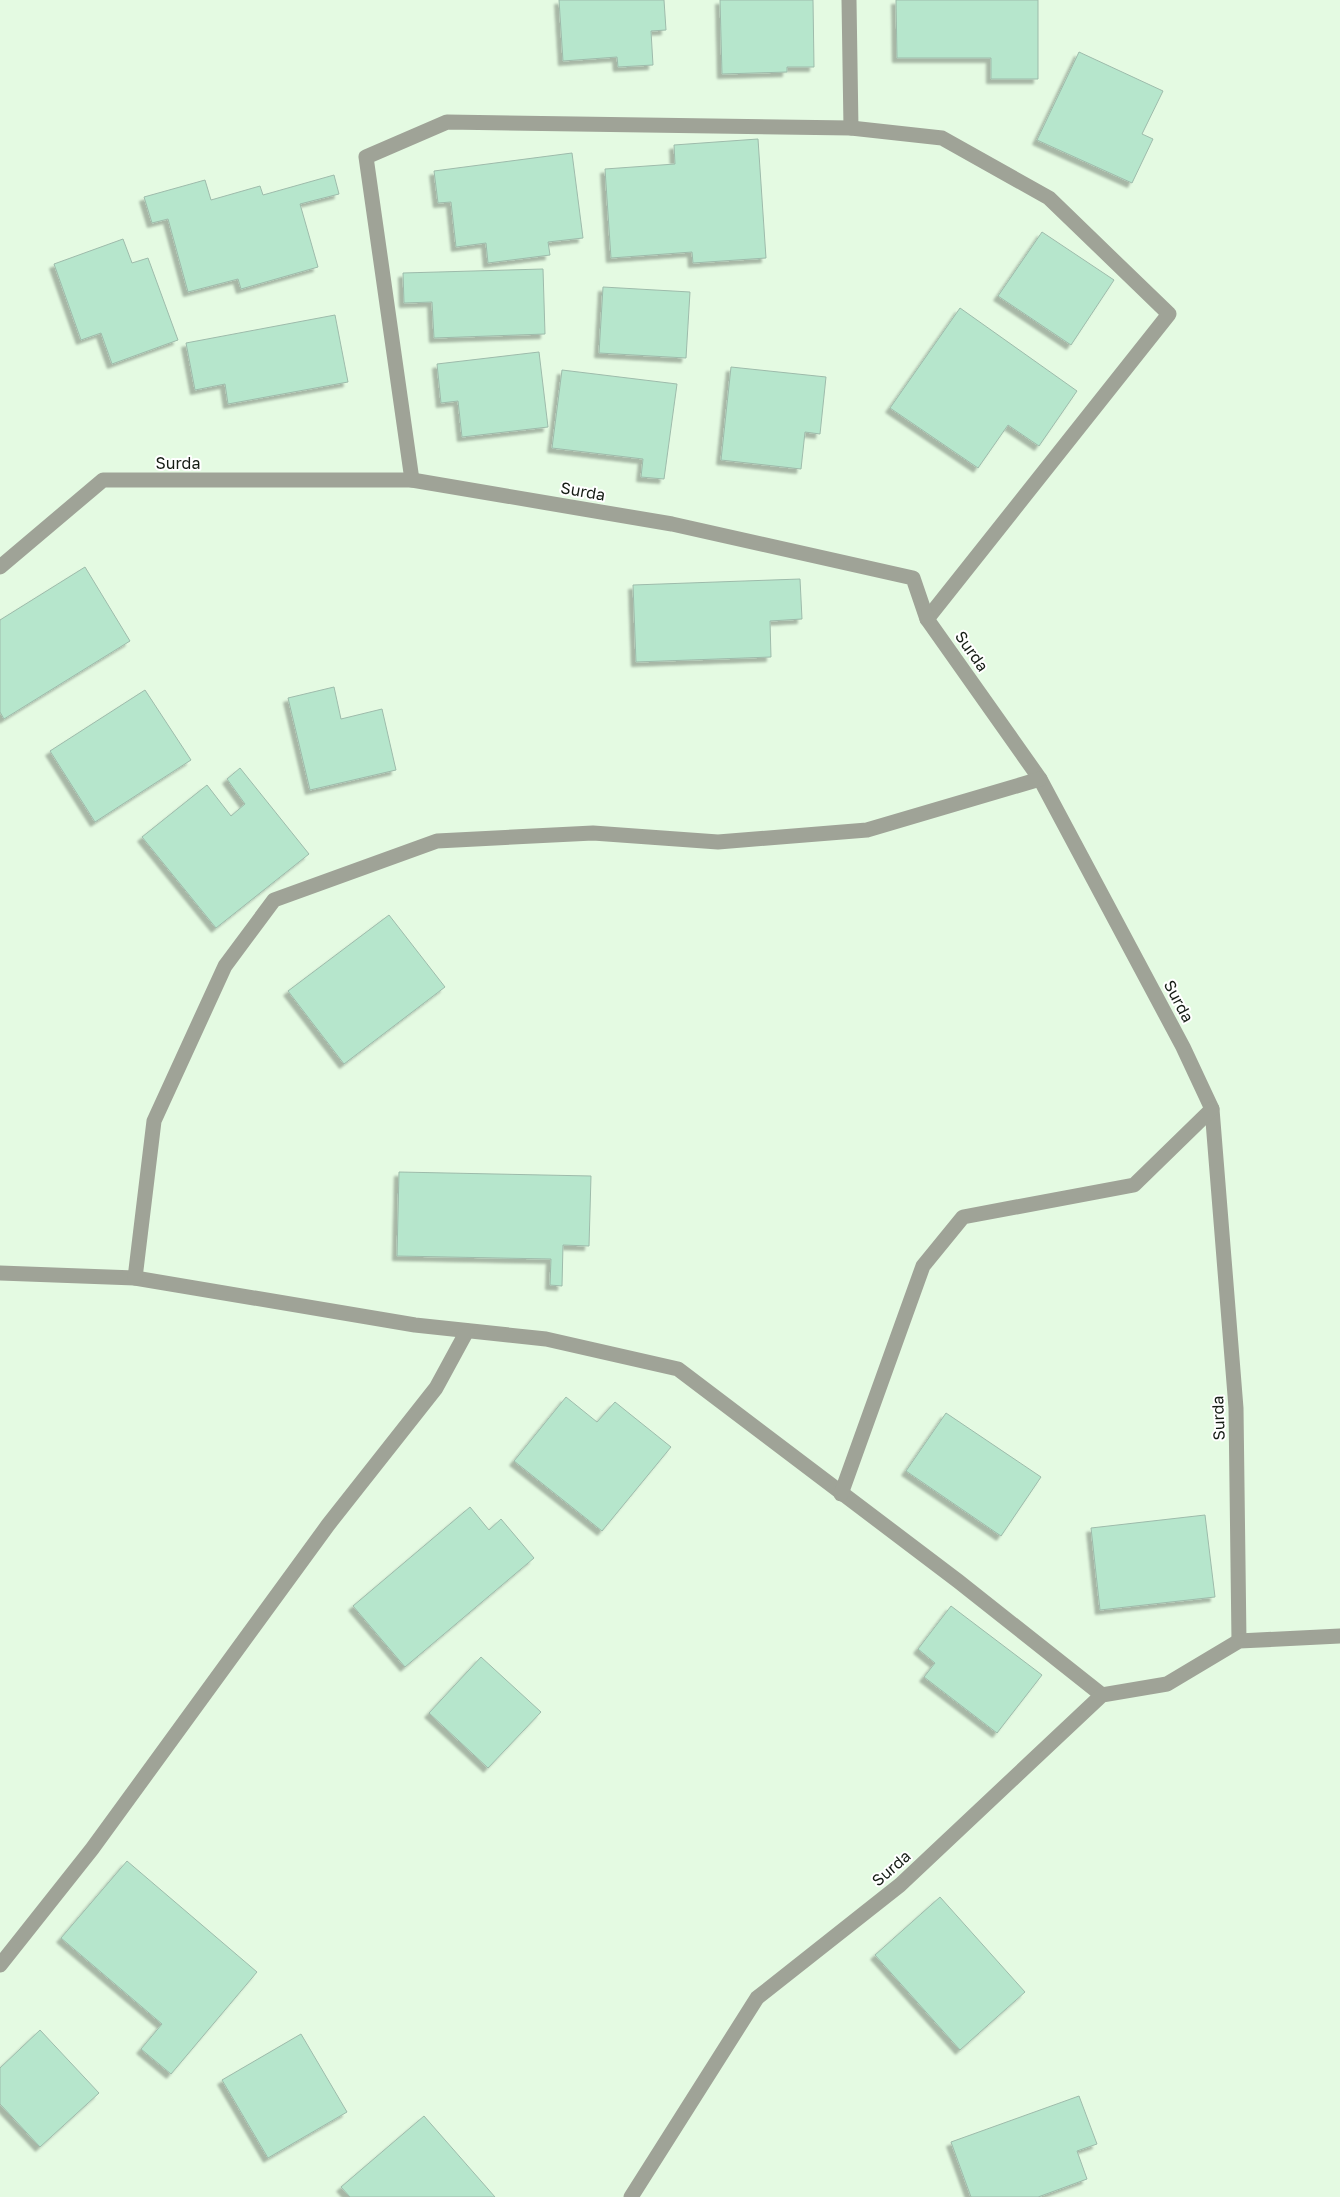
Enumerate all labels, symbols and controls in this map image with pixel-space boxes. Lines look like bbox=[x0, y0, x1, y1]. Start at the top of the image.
street label: Surda bbox=[156, 453, 200, 473]
street label: Surda bbox=[559, 477, 607, 505]
street label: Surda bbox=[951, 627, 993, 675]
street label: Surda bbox=[1160, 976, 1198, 1026]
street label: Surda bbox=[1207, 1395, 1229, 1441]
street label: Surda bbox=[867, 1846, 915, 1890]

